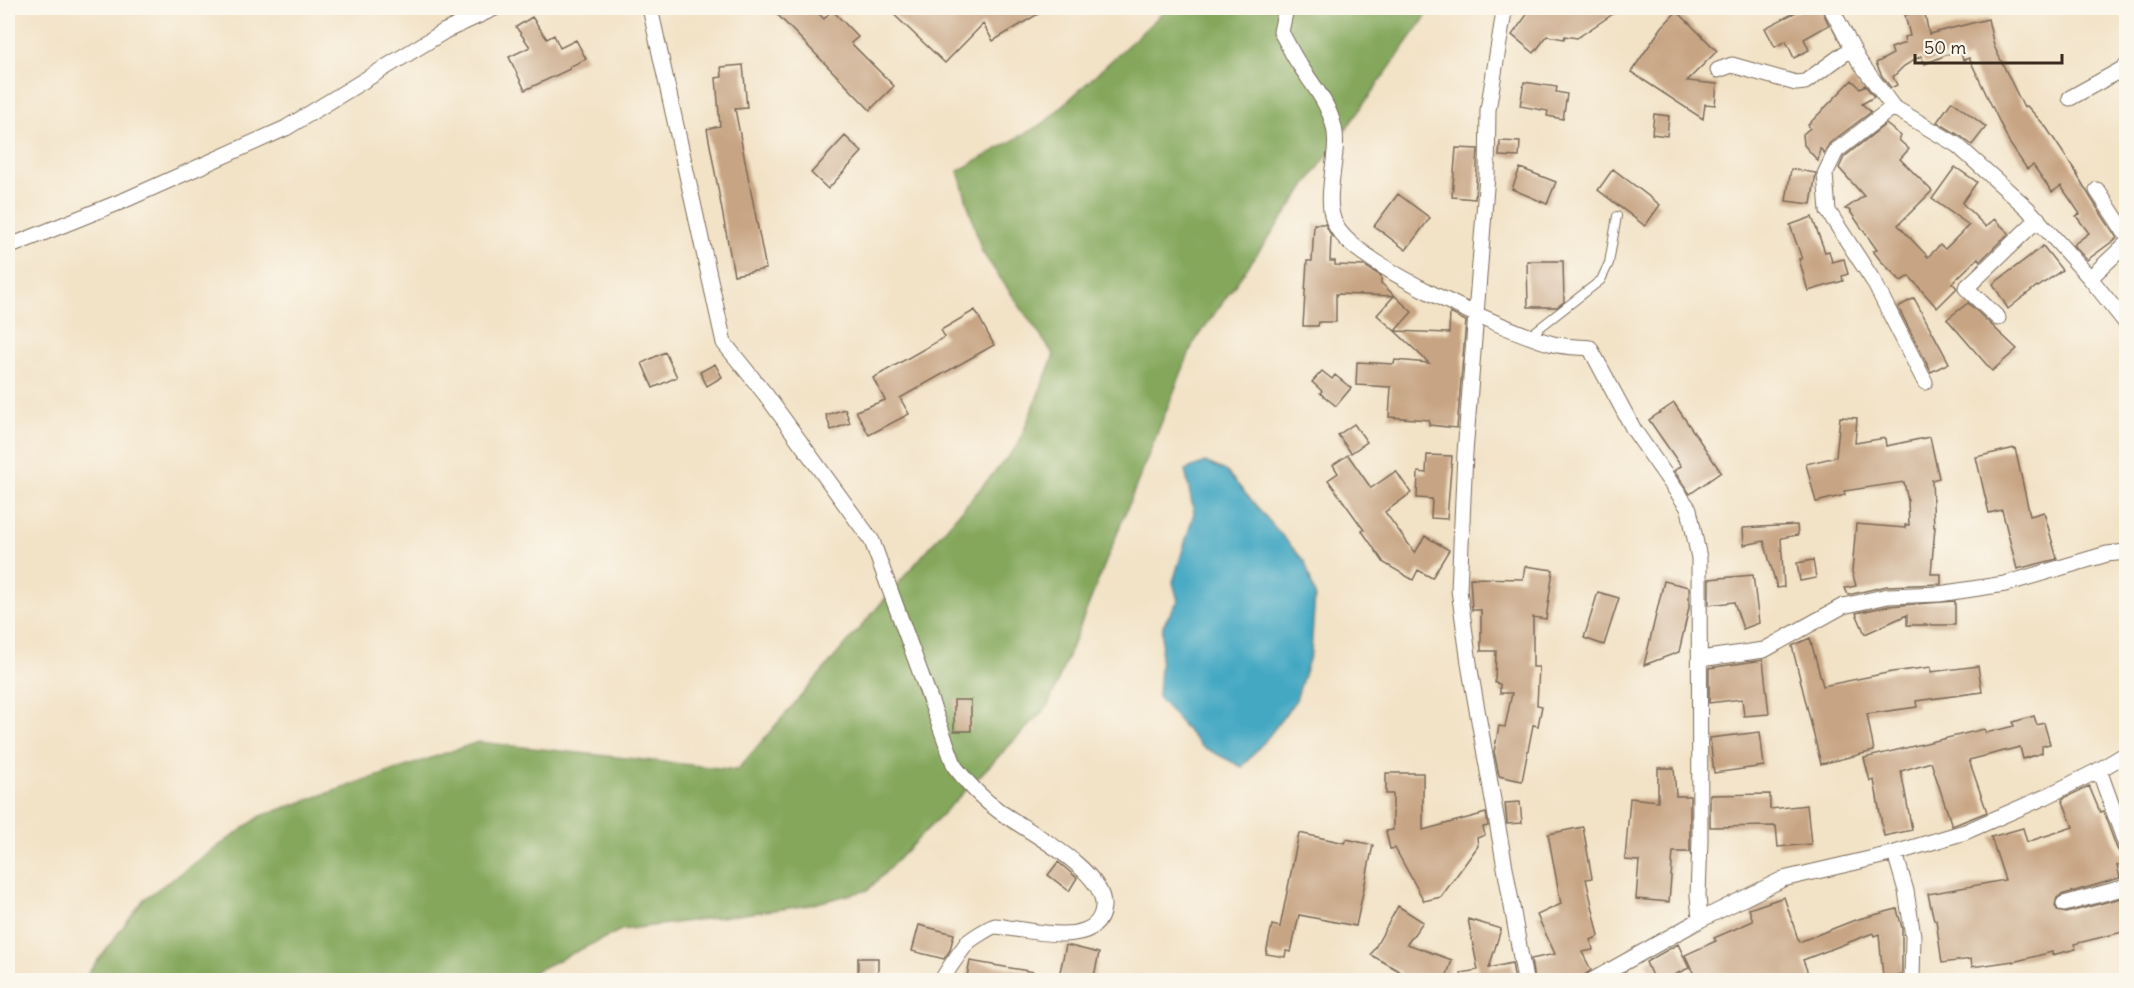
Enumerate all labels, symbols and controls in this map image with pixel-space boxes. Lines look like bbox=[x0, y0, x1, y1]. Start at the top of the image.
scale bar bbox=[1915, 27, 2062, 65]
text: 50 m bbox=[1924, 36, 1966, 59]

